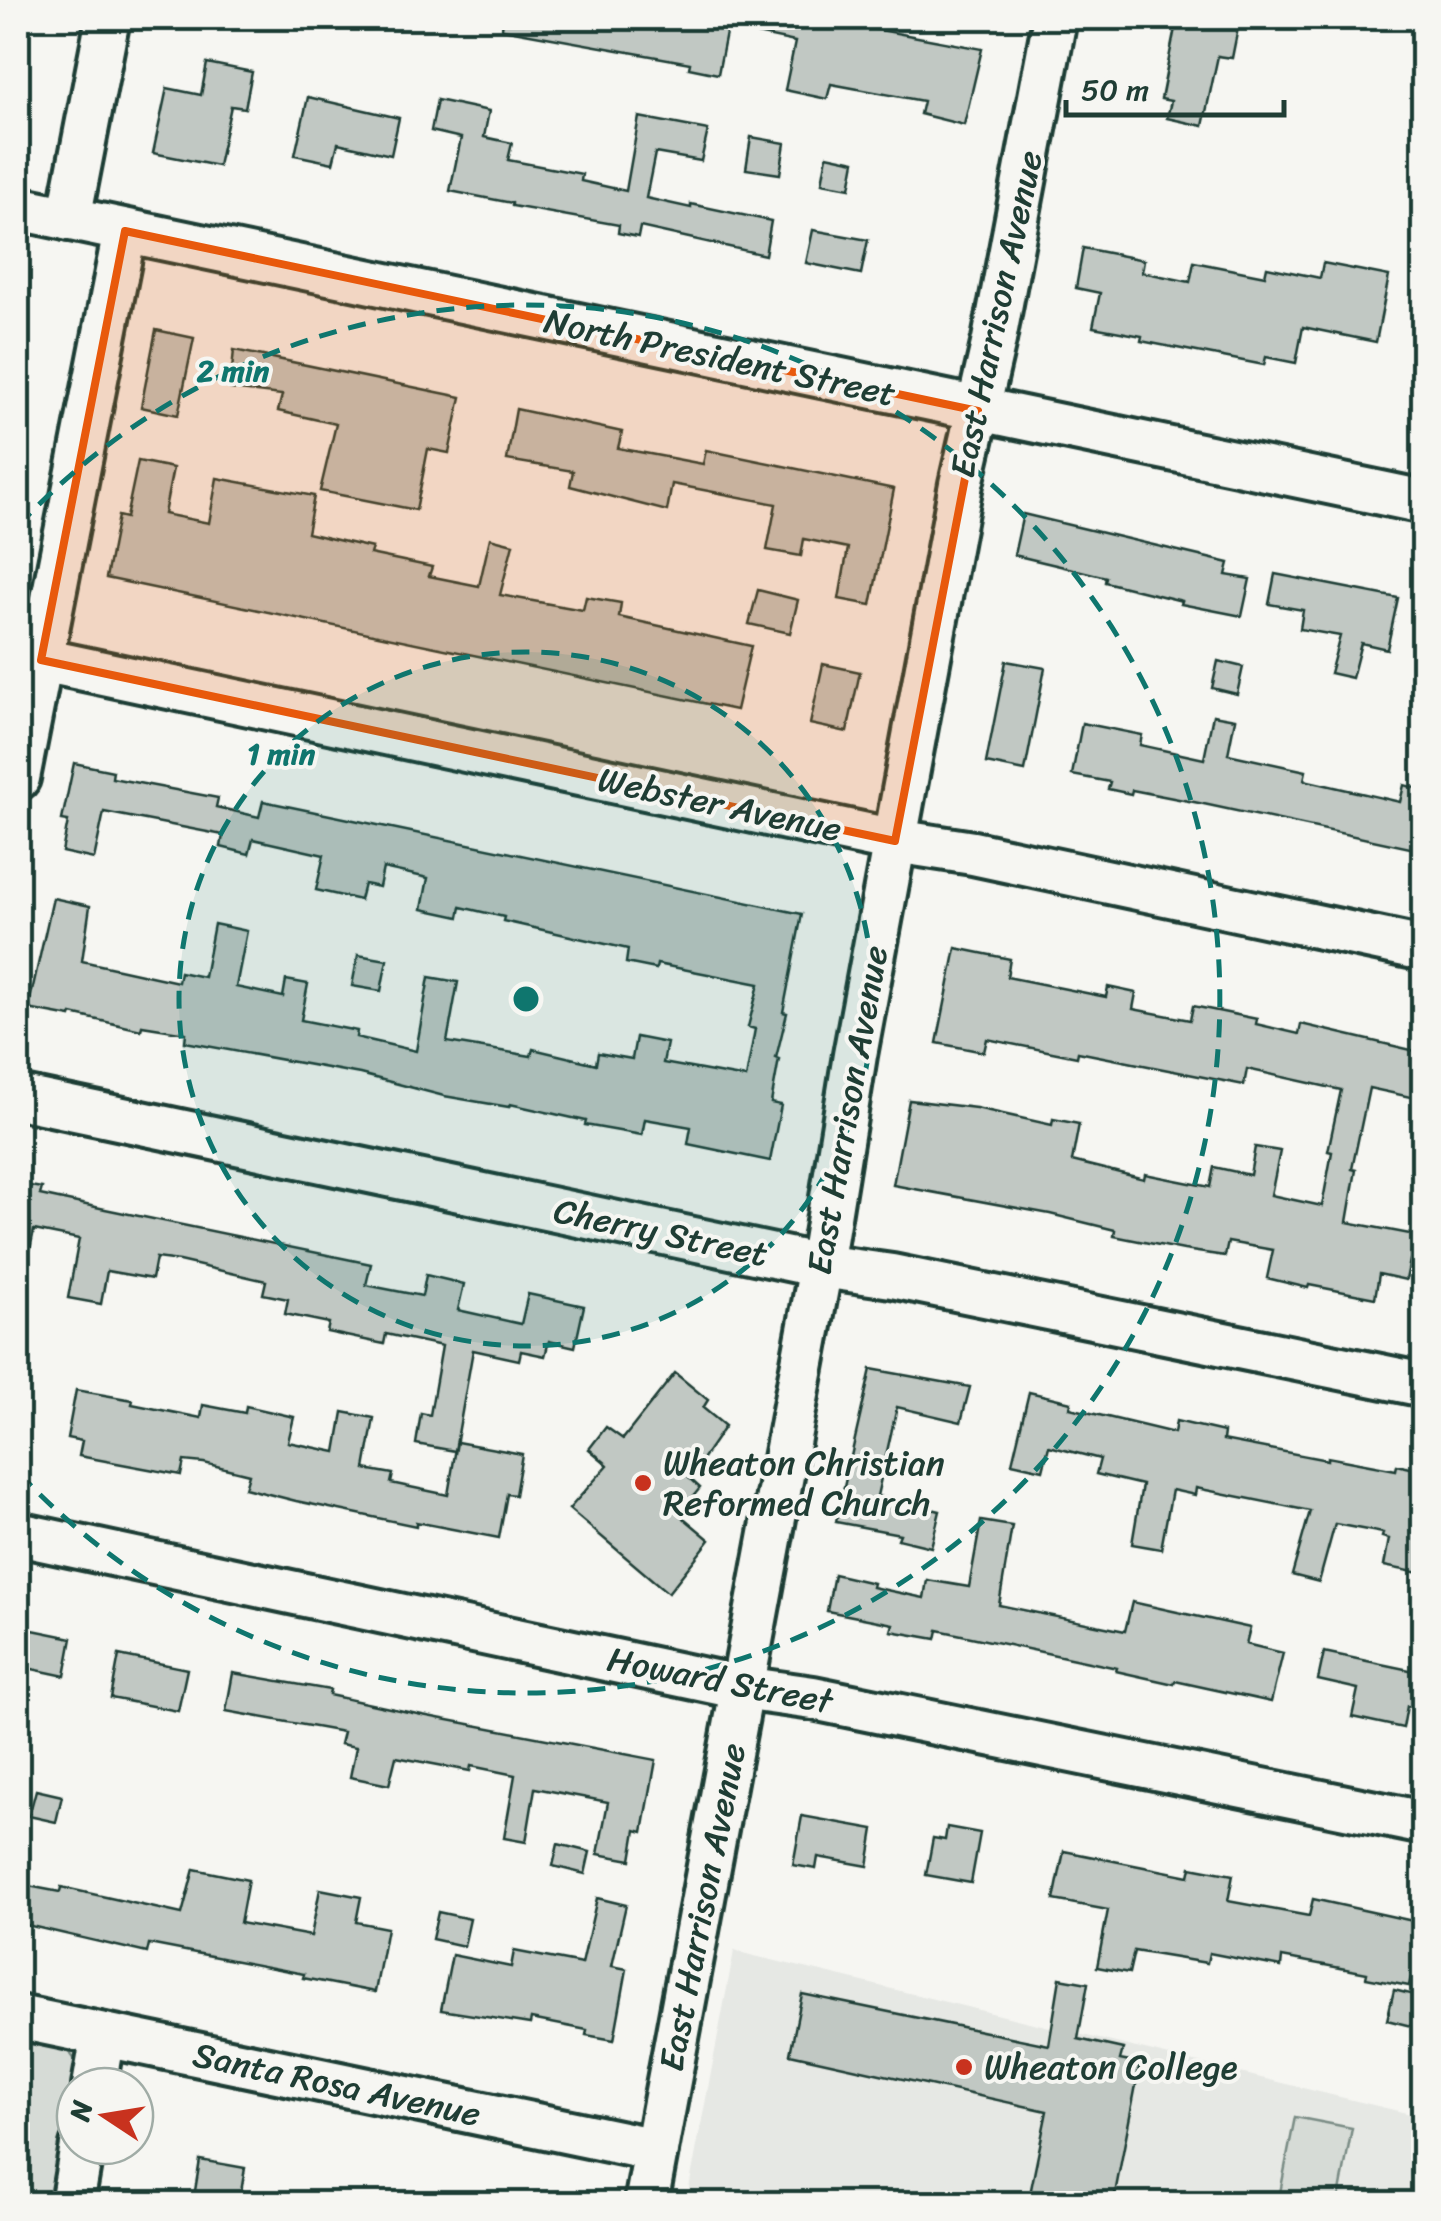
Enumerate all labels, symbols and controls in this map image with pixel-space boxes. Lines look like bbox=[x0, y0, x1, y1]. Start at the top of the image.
scale bar bbox=[1066, 55, 1284, 117]
text: 50 m bbox=[1081, 63, 1149, 117]
street label: East Harrison Avenue bbox=[931, 145, 1061, 483]
street label: North President Street bbox=[538, 289, 902, 425]
text: 2 min bbox=[197, 344, 270, 398]
text: 1 min bbox=[247, 727, 316, 781]
street label: Webster Avenue bbox=[592, 748, 848, 860]
street label: East Harrison Avenue bbox=[788, 941, 906, 1279]
centre of rings bbox=[508, 981, 544, 1017]
street label: Cherry Street bbox=[548, 1179, 774, 1285]
place label: Wheaton Christian Reformed Church bbox=[663, 1432, 945, 1534]
marker: Wheaton Christian Reformed Church bbox=[632, 1472, 654, 1494]
street label: Howard Street bbox=[602, 1628, 840, 1733]
street label: East Harrison Avenue bbox=[640, 1738, 764, 2076]
street label: Santa Rosa Avenue bbox=[187, 2023, 487, 2145]
place label: Wheaton College bbox=[984, 2036, 1238, 2098]
marker: Wheaton College bbox=[953, 2056, 975, 2078]
north arrow bbox=[55, 2066, 155, 2166]
text: N bbox=[55, 2096, 107, 2126]

